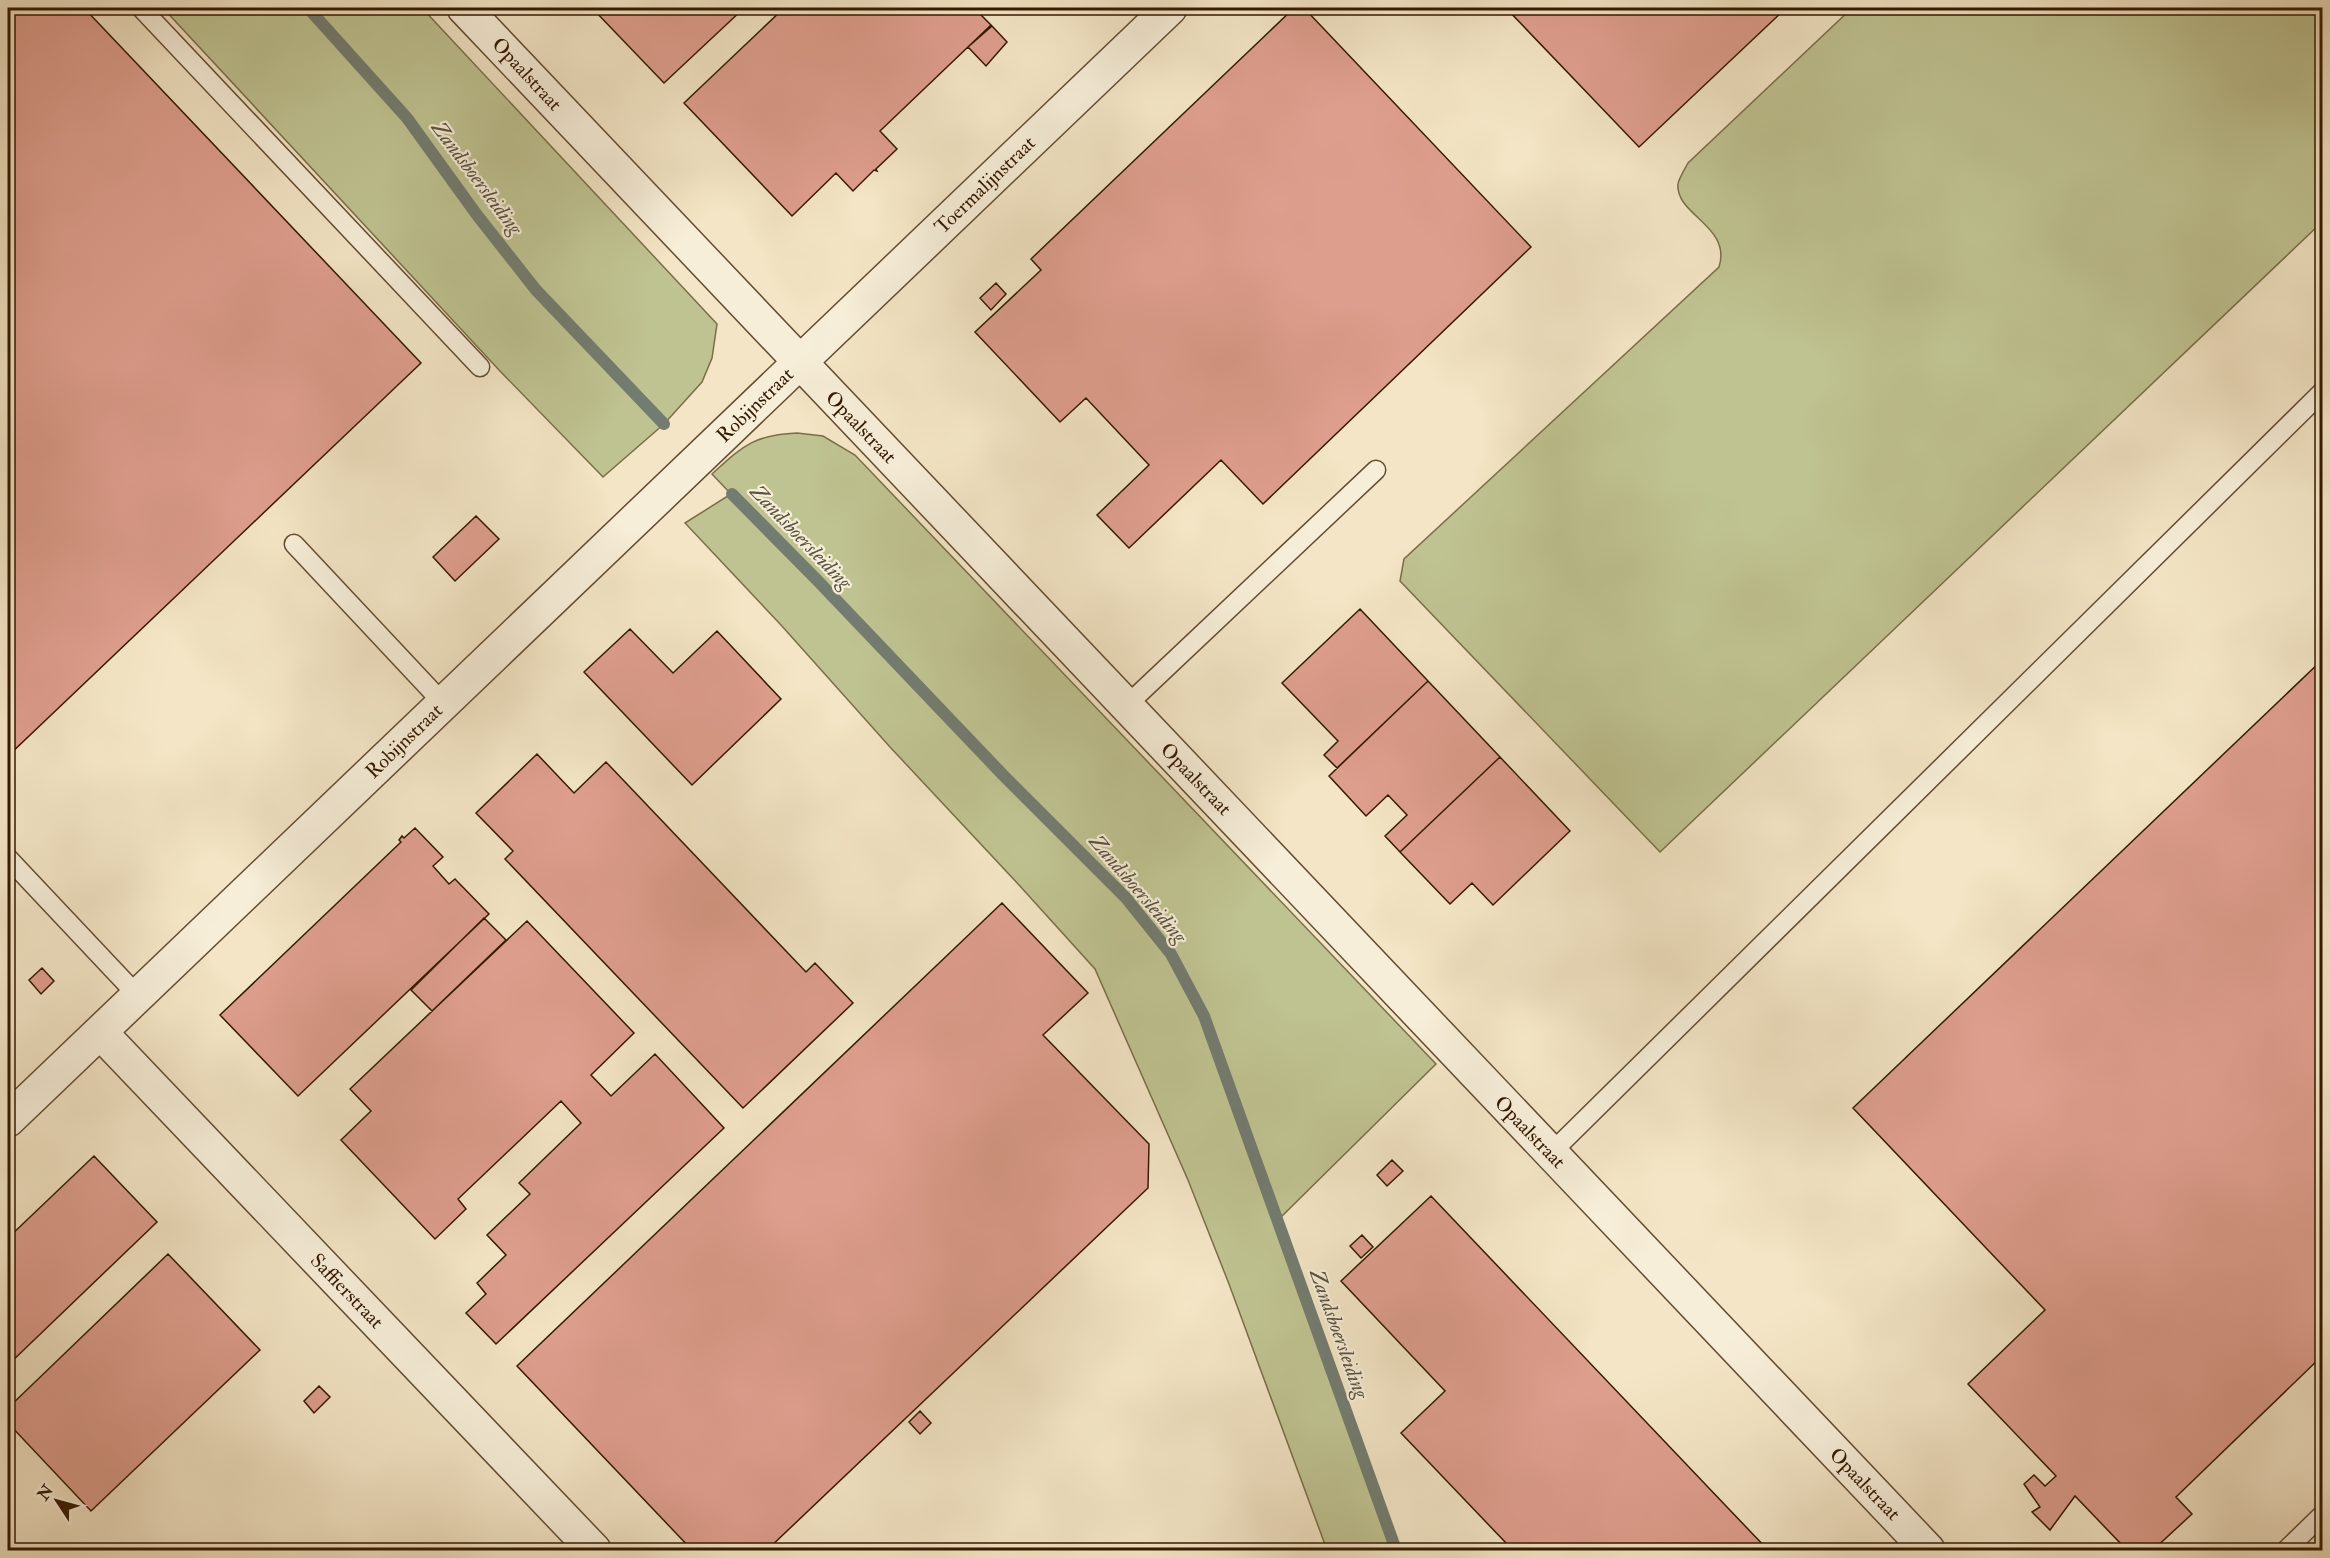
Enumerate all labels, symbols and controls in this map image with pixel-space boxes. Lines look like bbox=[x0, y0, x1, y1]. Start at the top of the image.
street label: Opaalstraat bbox=[486, 32, 568, 117]
water label: Zandsboersleiding bbox=[425, 115, 529, 241]
street label: Toermalijnstraat bbox=[929, 130, 1041, 239]
street label: Robijnstraat bbox=[711, 362, 799, 448]
street label: Opaalstraat bbox=[819, 385, 902, 470]
water label: Zandsboersleiding bbox=[743, 478, 859, 596]
street label: Robijnstraat bbox=[360, 698, 448, 784]
street label: Opaalstraat bbox=[1154, 737, 1237, 822]
water label: Zandsboersleiding bbox=[1083, 828, 1193, 950]
street label: Opaalstraat bbox=[1488, 1090, 1571, 1175]
street label: Saffierstraat bbox=[305, 1248, 389, 1334]
water label: Zandsboersleiding bbox=[1303, 1265, 1375, 1403]
street label: Opaalstraat bbox=[1823, 1442, 1906, 1527]
north arrow bbox=[27, 1471, 87, 1531]
text: N bbox=[33, 1481, 58, 1505]

